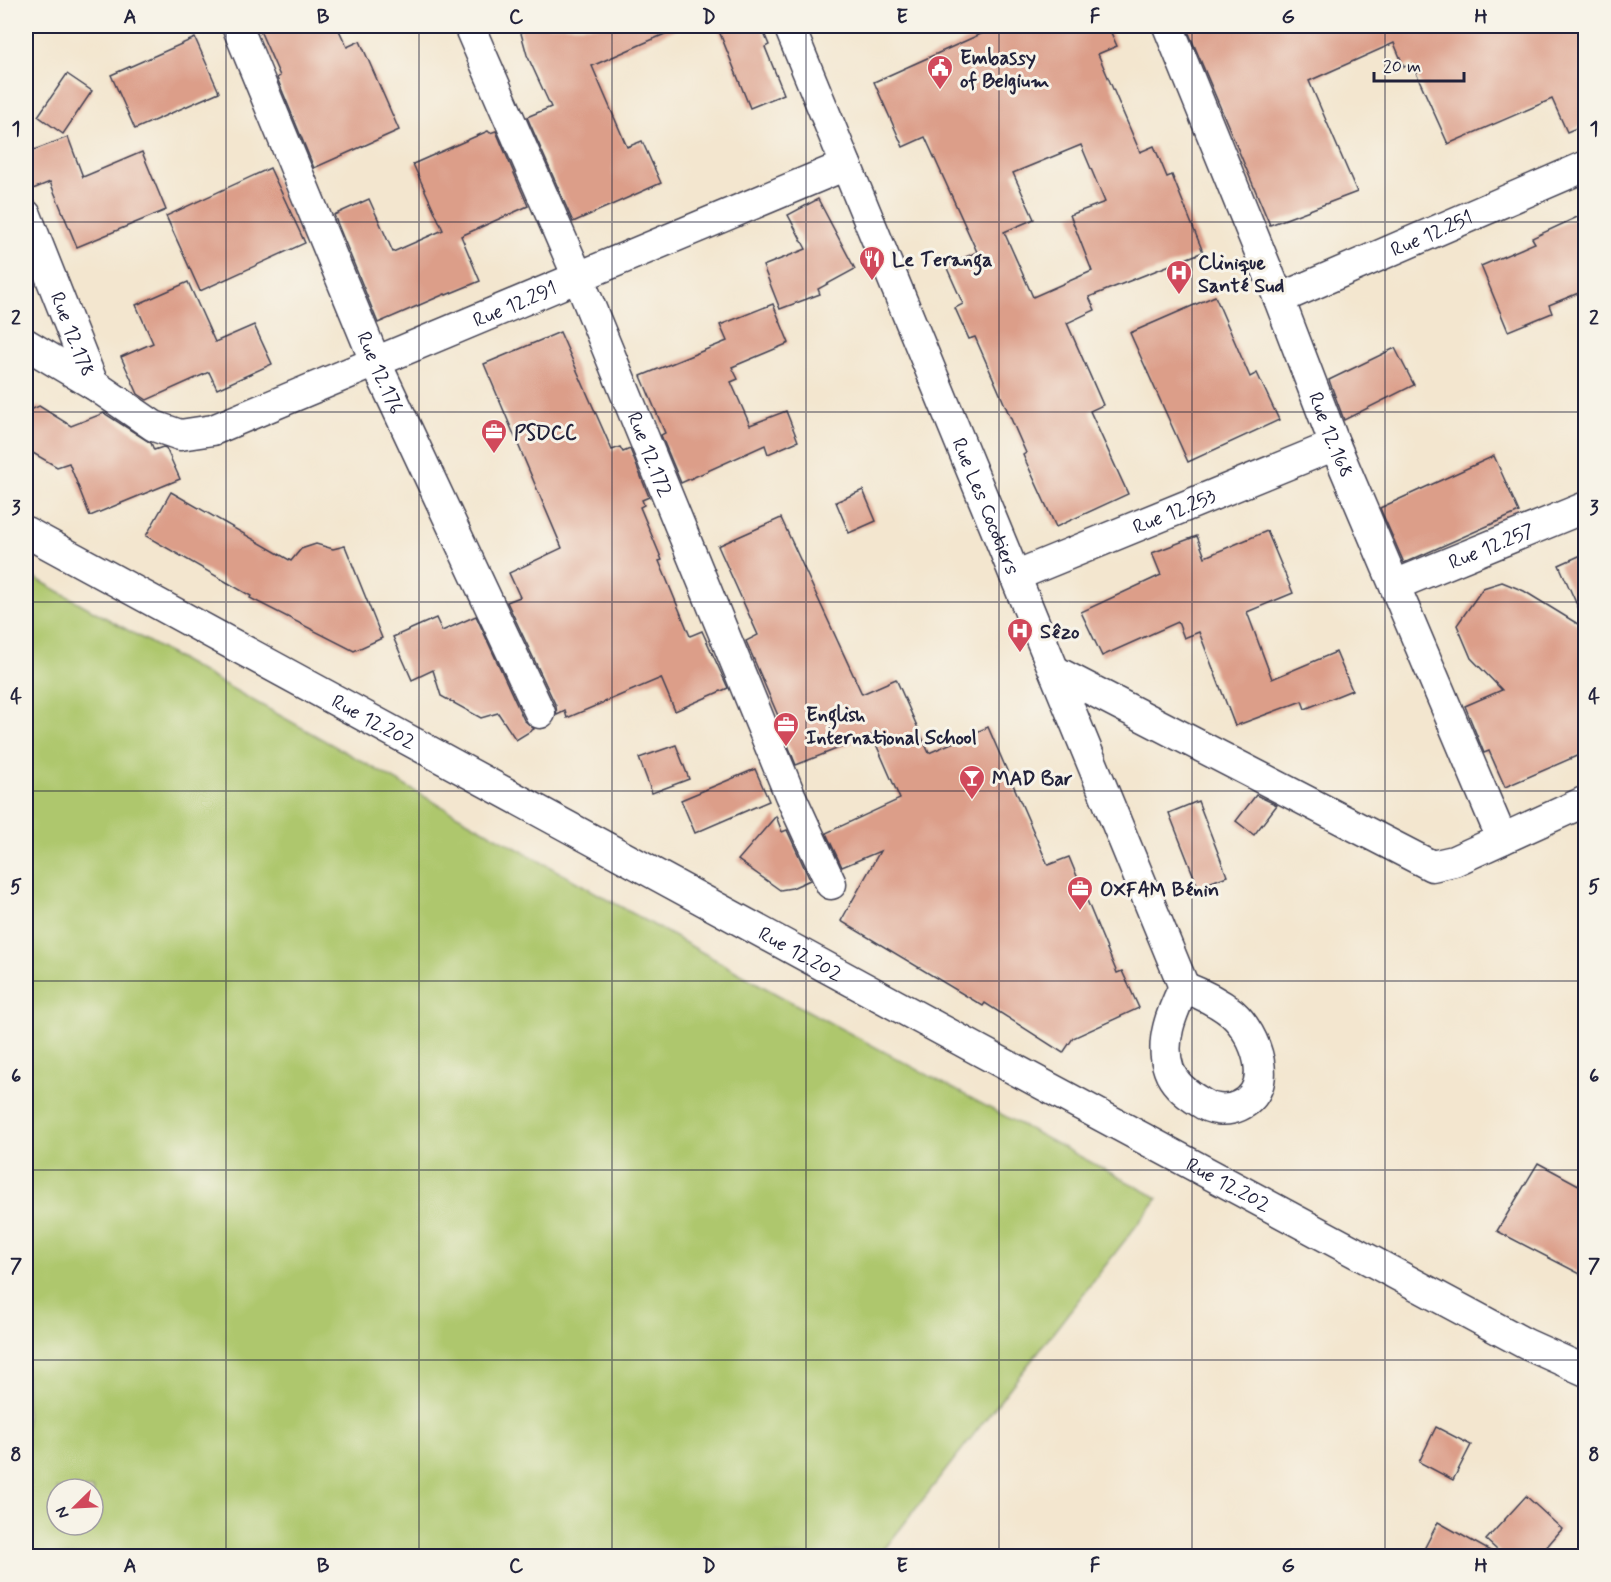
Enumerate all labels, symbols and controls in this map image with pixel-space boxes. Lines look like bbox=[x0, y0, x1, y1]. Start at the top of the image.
text: A bbox=[123, 4, 137, 31]
text: B bbox=[317, 4, 330, 31]
text: C bbox=[509, 4, 524, 31]
text: D bbox=[702, 4, 716, 31]
text: E bbox=[896, 4, 908, 31]
text: F bbox=[1090, 4, 1101, 31]
text: G bbox=[1281, 4, 1295, 31]
text: H bbox=[1474, 4, 1488, 31]
place label: Embassy of Belgium bbox=[960, 45, 1049, 95]
scale bar bbox=[1374, 45, 1464, 83]
public building icon: Embassy of Belgium bbox=[925, 53, 955, 91]
text: 20 m bbox=[1383, 55, 1421, 79]
text: 1 bbox=[12, 116, 20, 143]
text: 1 bbox=[1590, 116, 1598, 143]
street label: Rue 12.251 bbox=[1387, 205, 1477, 264]
restaurant icon: Le Teranga bbox=[857, 244, 887, 282]
place label: Le Teranga bbox=[892, 247, 993, 276]
place label: Clinique Santé Sud bbox=[1198, 250, 1284, 300]
hospital icon: Clinique Santé Sud bbox=[1164, 258, 1194, 296]
street label: Rue 12.291 bbox=[469, 276, 561, 335]
street label: Rue 12.178 bbox=[43, 288, 101, 381]
text: 2 bbox=[11, 305, 21, 332]
text: 2 bbox=[1589, 305, 1599, 332]
street label: Rue 12.176 bbox=[349, 328, 410, 418]
street label: Rue 12.168 bbox=[1301, 389, 1359, 482]
street label: Rue 12.172 bbox=[620, 408, 679, 501]
office icon: PSDCC bbox=[479, 417, 509, 455]
place label: PSDCC bbox=[514, 420, 577, 447]
street label: Rue Les Cocotiers bbox=[945, 434, 1025, 579]
street label: Rue 12.253 bbox=[1129, 483, 1220, 541]
text: 3 bbox=[11, 495, 21, 522]
text: 3 bbox=[1589, 495, 1599, 522]
street label: Rue 12.257 bbox=[1445, 517, 1539, 577]
hospital icon: Sêzo bbox=[1005, 616, 1035, 654]
place label: Sêzo bbox=[1040, 619, 1080, 646]
text: 4 bbox=[10, 684, 22, 711]
text: 4 bbox=[1588, 684, 1600, 711]
street label: Rue 12.202 bbox=[326, 689, 420, 756]
place label: English International School bbox=[806, 702, 977, 752]
office icon: English International School bbox=[771, 710, 801, 748]
bar icon: MAD Bar bbox=[957, 763, 987, 801]
place label: MAD Bar bbox=[992, 766, 1073, 793]
text: 5 bbox=[10, 874, 22, 901]
office icon: OXFAM Bénin bbox=[1065, 874, 1095, 912]
text: 5 bbox=[1588, 874, 1600, 901]
place label: OXFAM Bénin bbox=[1100, 877, 1219, 904]
street label: Rue 12.202 bbox=[753, 921, 847, 989]
text: 6 bbox=[11, 1063, 21, 1090]
text: 6 bbox=[1589, 1063, 1599, 1090]
street label: Rue 12.202 bbox=[1181, 1152, 1275, 1219]
text: 7 bbox=[10, 1253, 22, 1280]
text: 7 bbox=[1588, 1253, 1600, 1280]
text: 8 bbox=[10, 1442, 22, 1469]
text: 8 bbox=[1588, 1442, 1600, 1469]
north arrow bbox=[45, 1477, 105, 1537]
text: N bbox=[51, 1503, 74, 1522]
text: A bbox=[123, 1553, 137, 1580]
text: B bbox=[317, 1553, 330, 1580]
text: C bbox=[509, 1553, 524, 1580]
text: D bbox=[702, 1553, 716, 1580]
text: E bbox=[896, 1553, 908, 1580]
text: F bbox=[1090, 1553, 1101, 1580]
text: G bbox=[1281, 1553, 1295, 1580]
text: H bbox=[1474, 1553, 1488, 1580]

